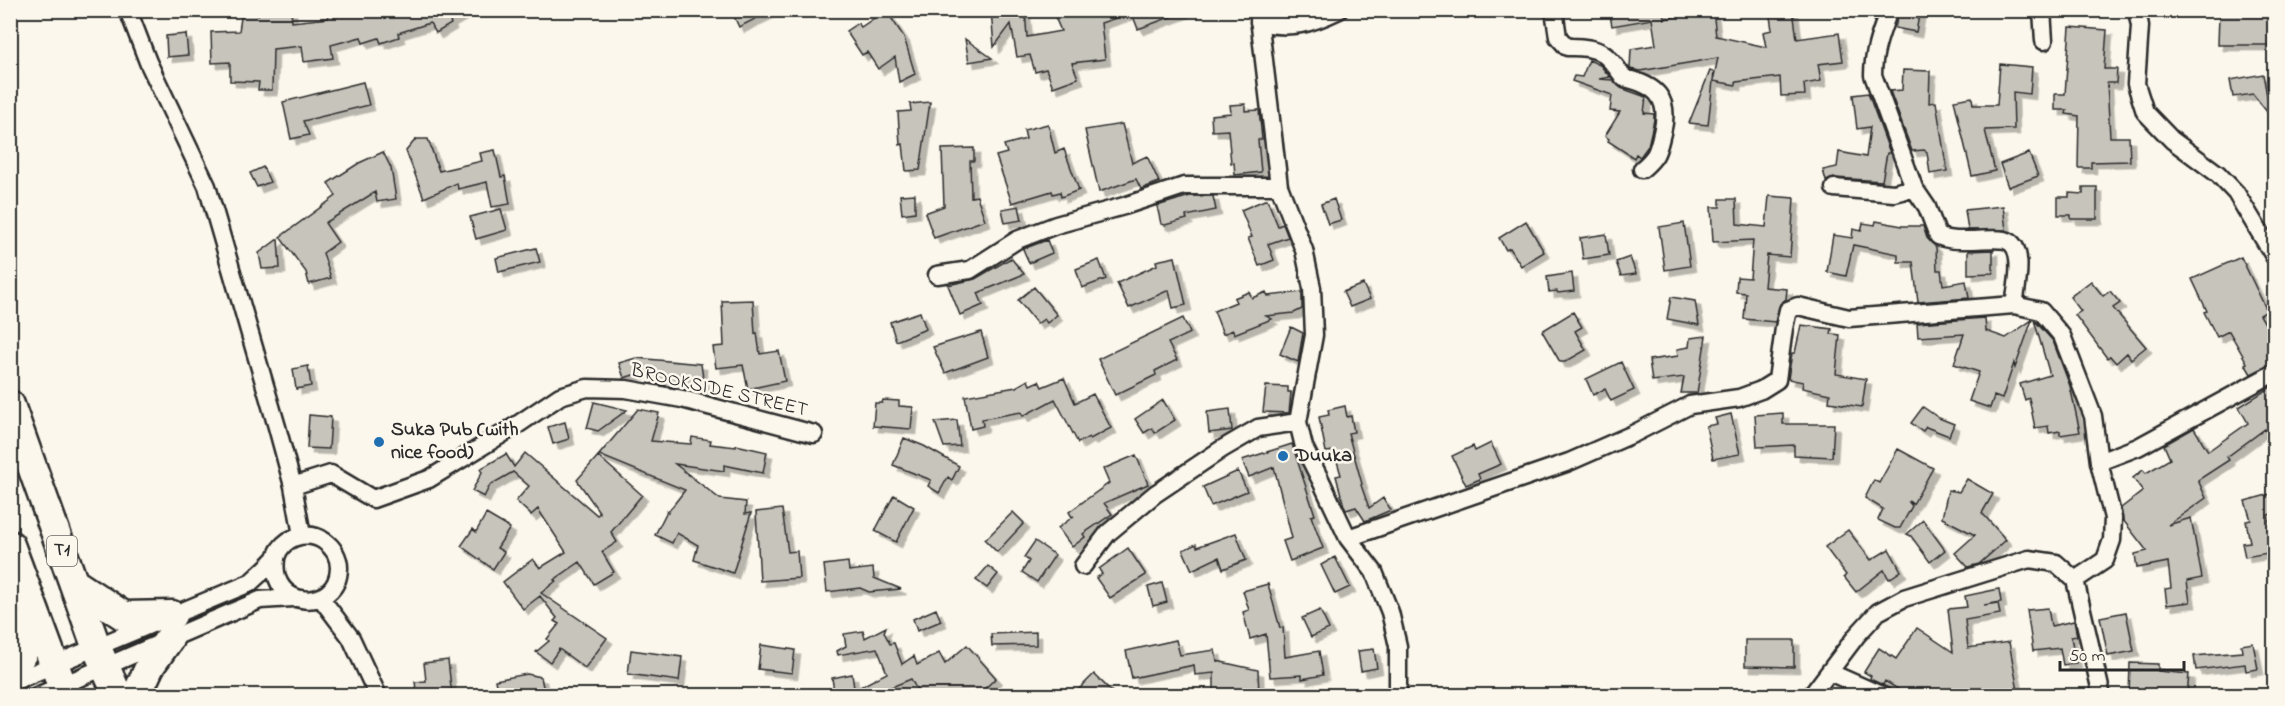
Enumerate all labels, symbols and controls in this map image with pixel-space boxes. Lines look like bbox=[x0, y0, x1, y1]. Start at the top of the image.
street label: BROOKSIDE STREET bbox=[627, 356, 810, 425]
place label: Suka Pub (with nice food) bbox=[391, 416, 519, 468]
marker: Suka Pub (with nice food) bbox=[372, 435, 386, 449]
place label: Duuka bbox=[1294, 442, 1352, 471]
marker: Duuka bbox=[1276, 449, 1290, 463]
road number: T1 bbox=[47, 536, 77, 566]
scale bar bbox=[2060, 634, 2184, 672]
text: 50 m bbox=[2069, 644, 2106, 670]

